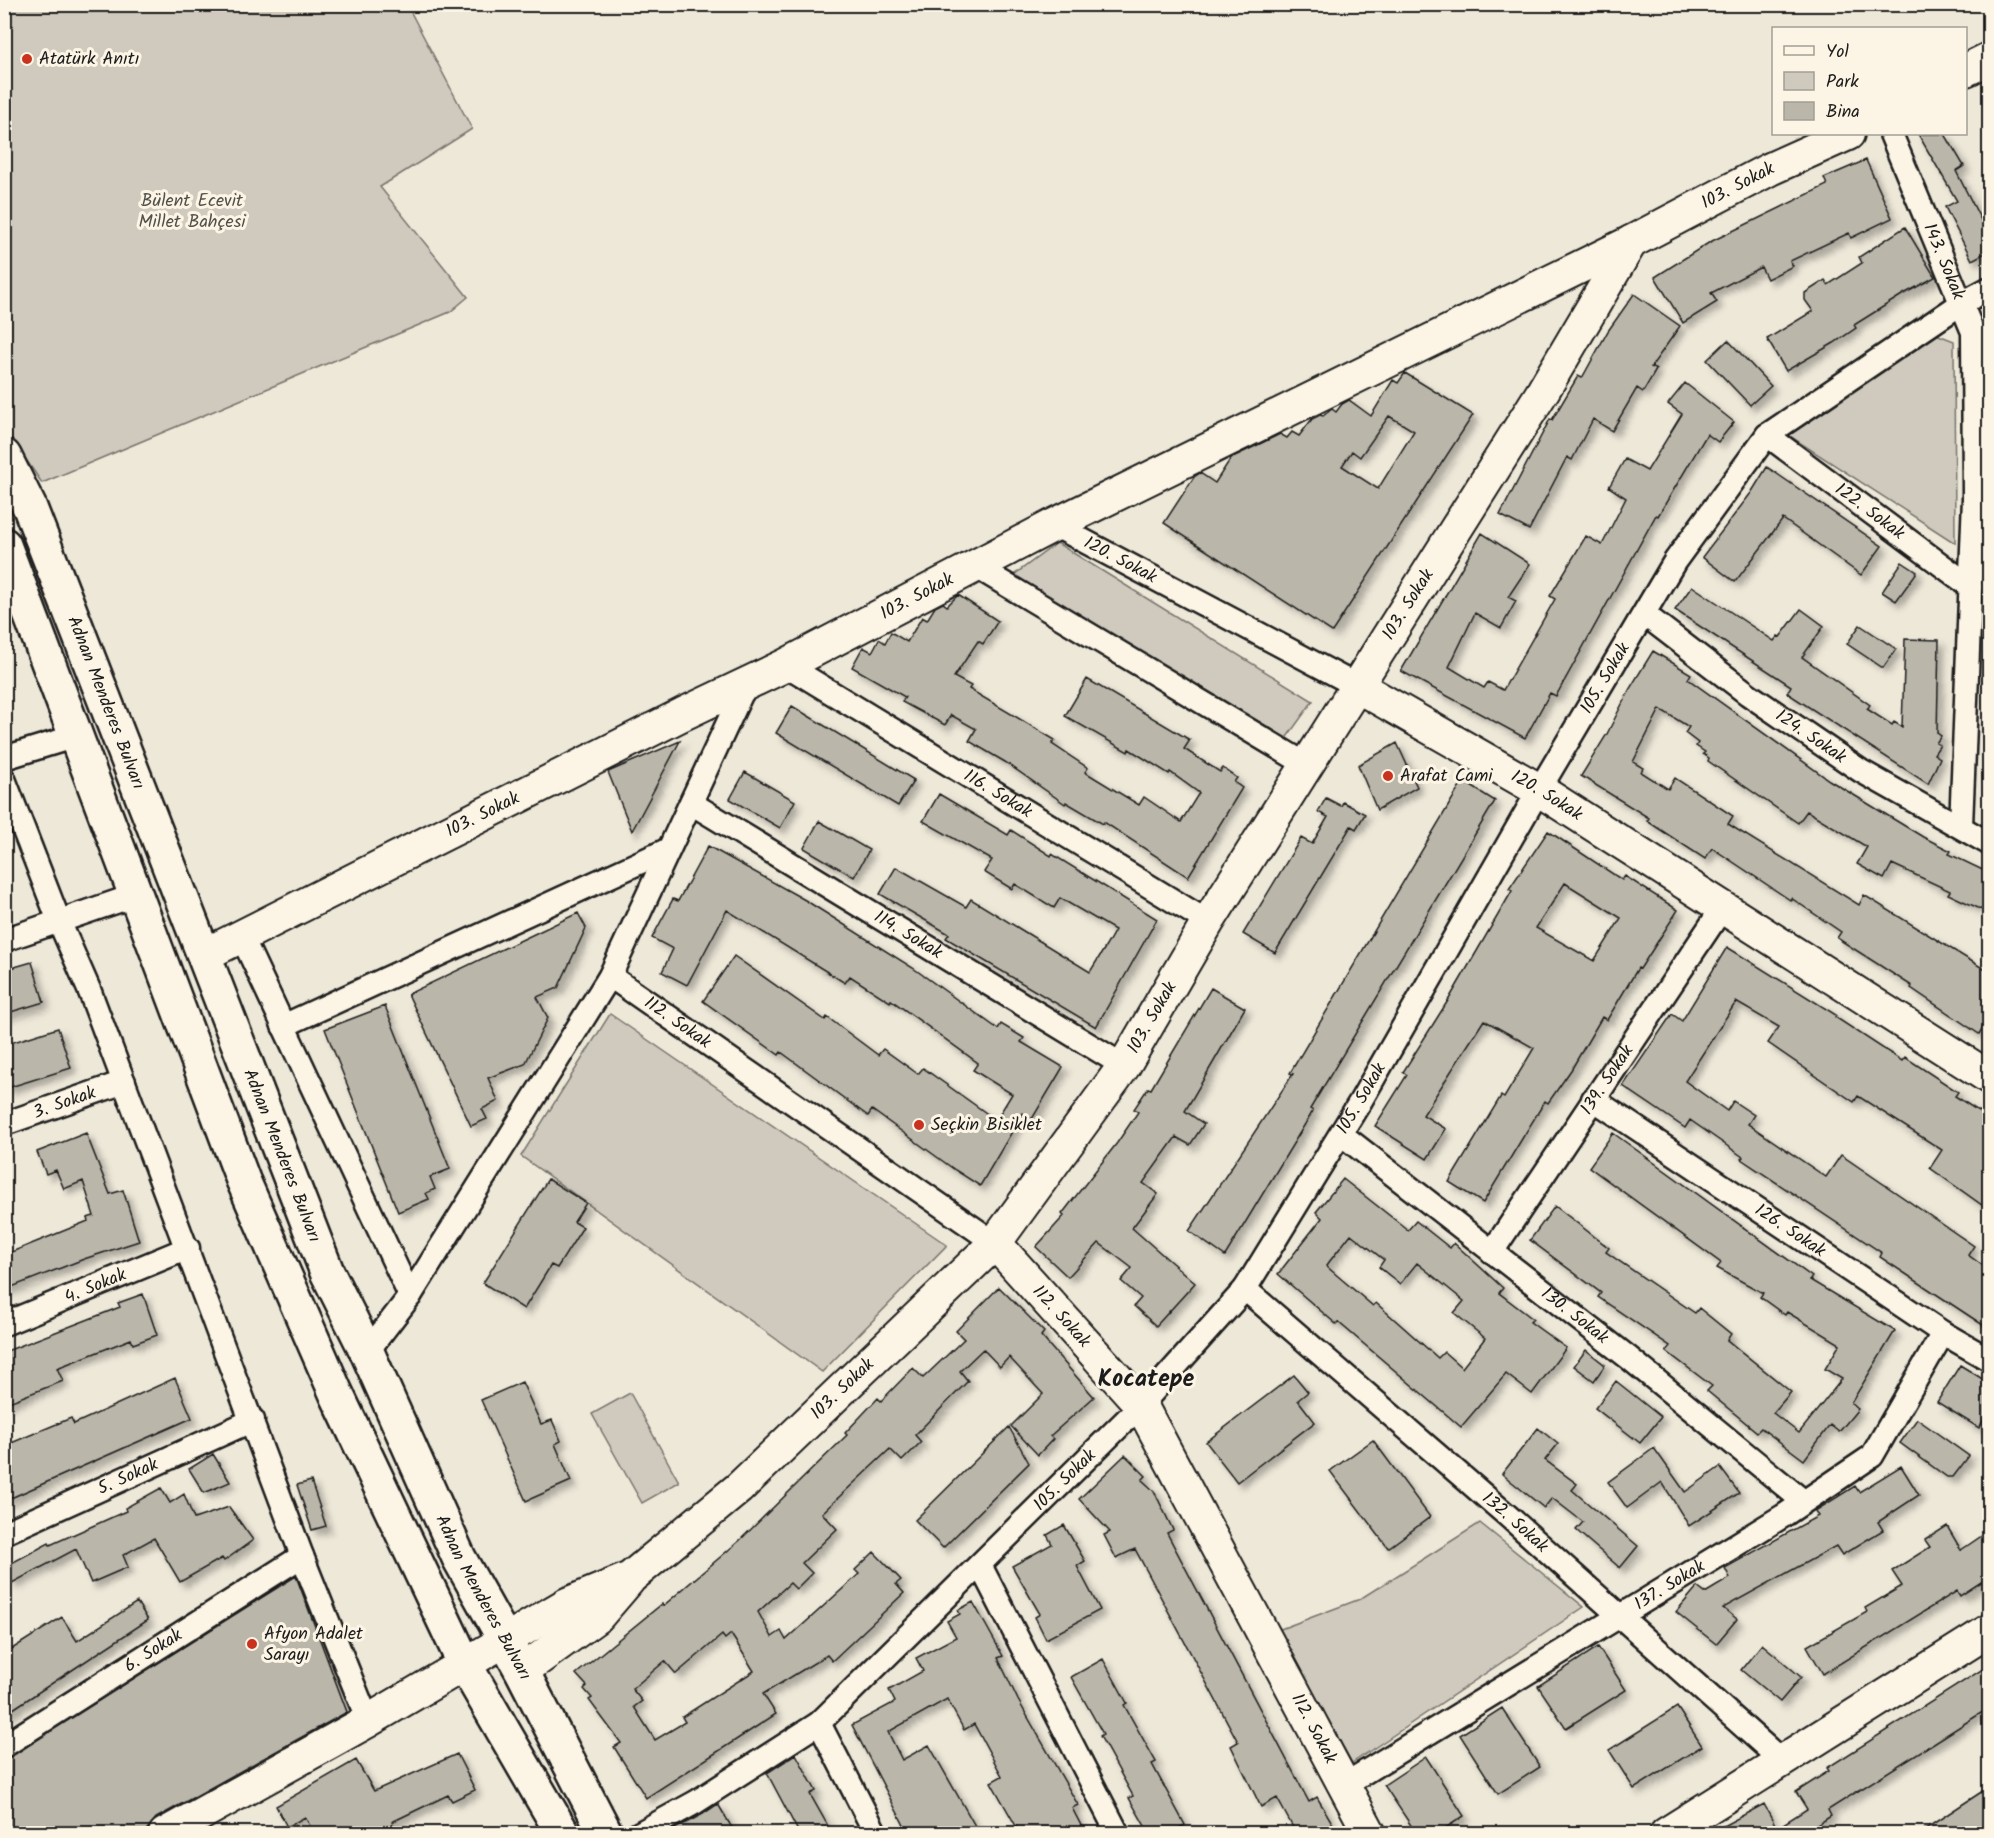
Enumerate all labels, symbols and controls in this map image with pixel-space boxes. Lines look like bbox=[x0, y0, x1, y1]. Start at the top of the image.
legend bbox=[1772, 27, 1967, 135]
text: Yol bbox=[1826, 38, 1850, 67]
place label: Atatürk Anıtı bbox=[39, 45, 139, 74]
marker: Atatürk Anıtı bbox=[20, 52, 34, 66]
text: Park bbox=[1826, 68, 1859, 97]
text: Bina bbox=[1826, 98, 1860, 127]
street label: 103. Sokak bbox=[1696, 154, 1780, 217]
park label: Bülent Ecevit Millet Bahçesi bbox=[138, 187, 246, 237]
street label: 143. Sokak bbox=[1915, 219, 1973, 305]
street label: 122. Sokak bbox=[1828, 476, 1911, 548]
street label: 120. Sokak bbox=[1078, 529, 1163, 592]
street label: 103. Sokak bbox=[1375, 563, 1442, 646]
street label: 103. Sokak bbox=[875, 565, 959, 628]
street label: Adnan Menderes Bulvarı bbox=[59, 612, 153, 794]
street label: 105. Sokak bbox=[1573, 636, 1638, 720]
street label: 124. Sokak bbox=[1769, 702, 1853, 772]
street label: 116. Sokak bbox=[958, 762, 1038, 826]
place label: Arafat Cami bbox=[1400, 762, 1493, 791]
street label: 120. Sokak bbox=[1505, 762, 1589, 829]
marker: Arafat Cami bbox=[1381, 769, 1395, 783]
street label: 103. Sokak bbox=[441, 784, 525, 846]
street label: 114. Sokak bbox=[868, 903, 948, 967]
street label: 103. Sokak bbox=[1120, 976, 1185, 1059]
street label: 112. Sokak bbox=[638, 989, 717, 1057]
street label: 139. Sokak bbox=[1573, 1039, 1642, 1121]
street label: 105. Sokak bbox=[1329, 1057, 1394, 1140]
street label: Adnan Menderes Bulvarı bbox=[235, 1065, 329, 1247]
street label: 3. Sokak bbox=[29, 1078, 100, 1127]
place label: Seçkin Bisiklet bbox=[931, 1111, 1043, 1140]
marker: Seçkin Bisiklet bbox=[912, 1118, 926, 1132]
street label: 126. Sokak bbox=[1748, 1196, 1832, 1266]
street label: 4. Sokak bbox=[60, 1260, 131, 1312]
street label: 112. Sokak bbox=[1025, 1278, 1098, 1355]
street label: 130. Sokak bbox=[1534, 1280, 1615, 1352]
street label: 103. Sokak bbox=[804, 1351, 882, 1427]
district label: Kocatepe bbox=[1098, 1360, 1195, 1399]
street label: 105. Sokak bbox=[1027, 1442, 1104, 1518]
street label: 5. Sokak bbox=[93, 1450, 164, 1503]
street label: 132. Sokak bbox=[1475, 1485, 1555, 1561]
street label: Adnan Menderes Bulvarı bbox=[427, 1510, 539, 1685]
street label: 137. Sokak bbox=[1629, 1552, 1711, 1618]
place label: Afyon Adalet Sarayı bbox=[264, 1620, 364, 1670]
street label: 6. Sokak bbox=[118, 1621, 189, 1680]
marker: Afyon Adalet Sarayı bbox=[245, 1637, 259, 1651]
street label: 112. Sokak bbox=[1283, 1688, 1345, 1770]

